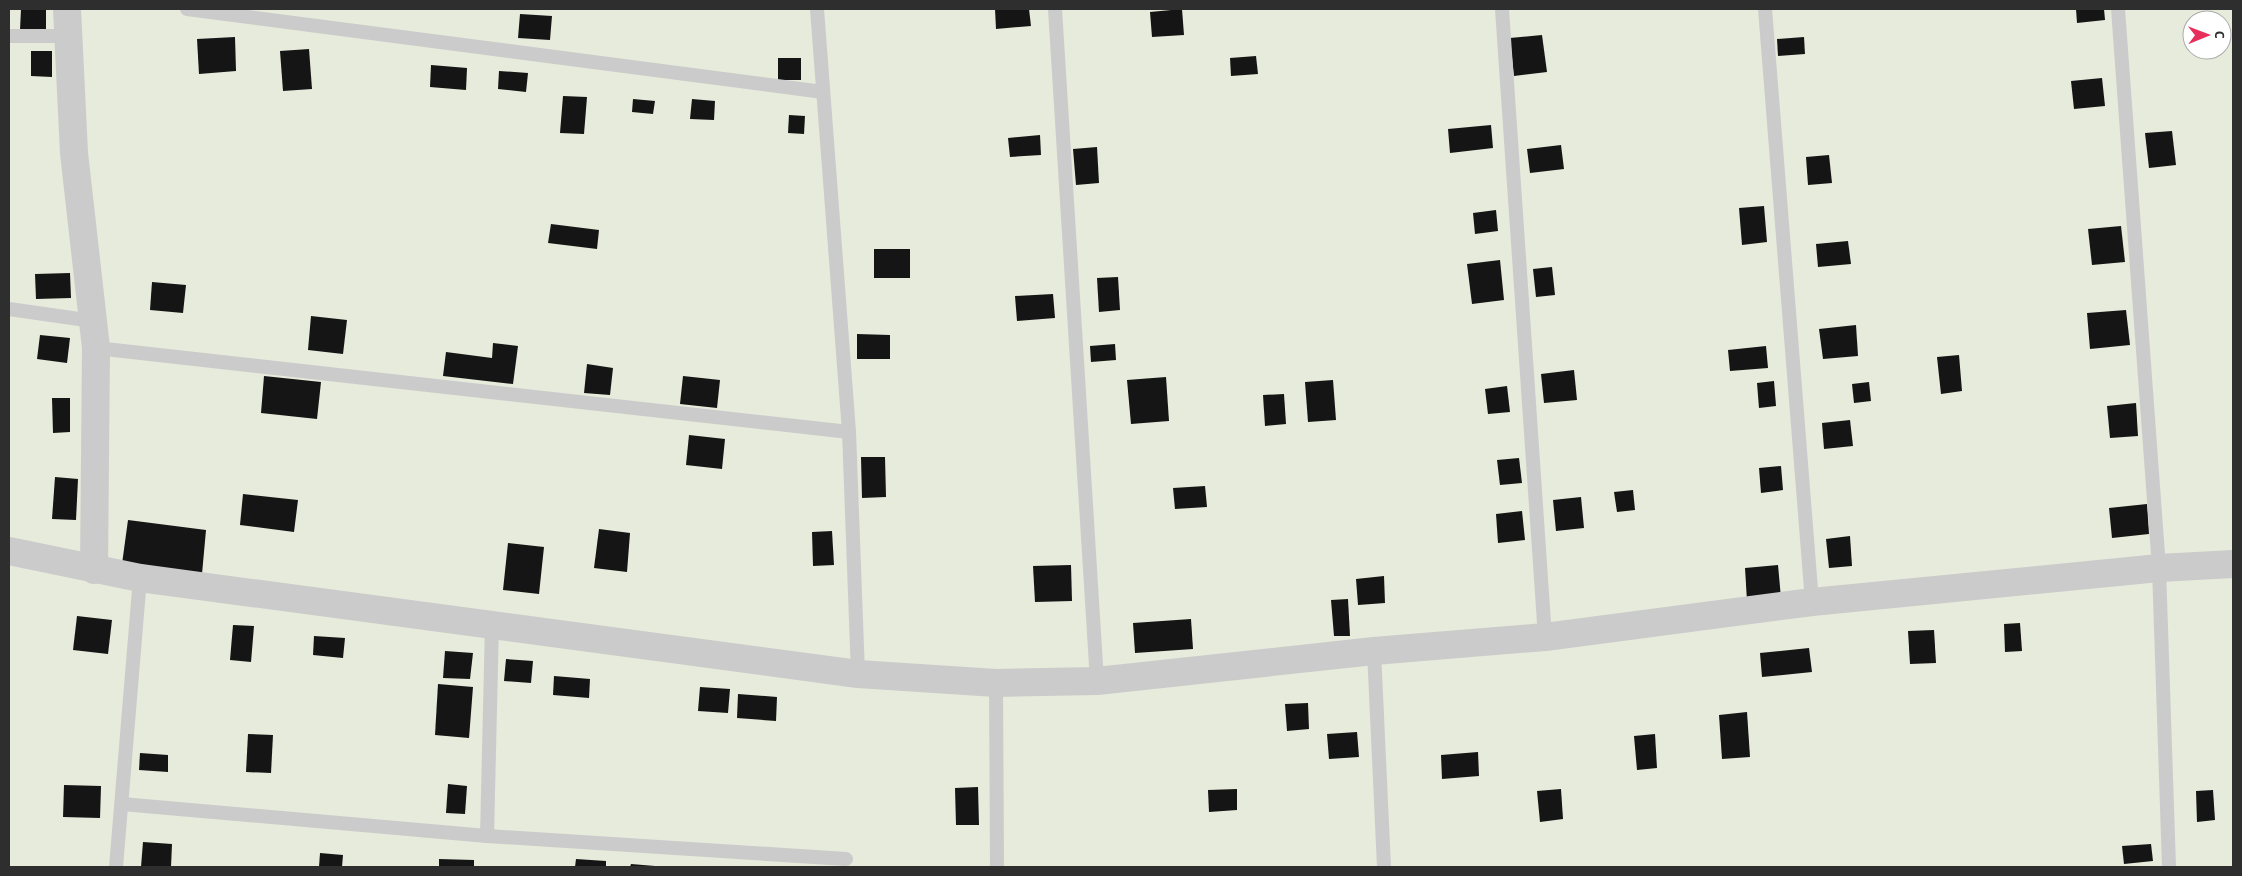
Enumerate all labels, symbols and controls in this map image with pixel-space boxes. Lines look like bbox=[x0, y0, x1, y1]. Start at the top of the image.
north arrow bbox=[2182, 10, 2232, 60]
text: С bbox=[2212, 31, 2226, 39]

